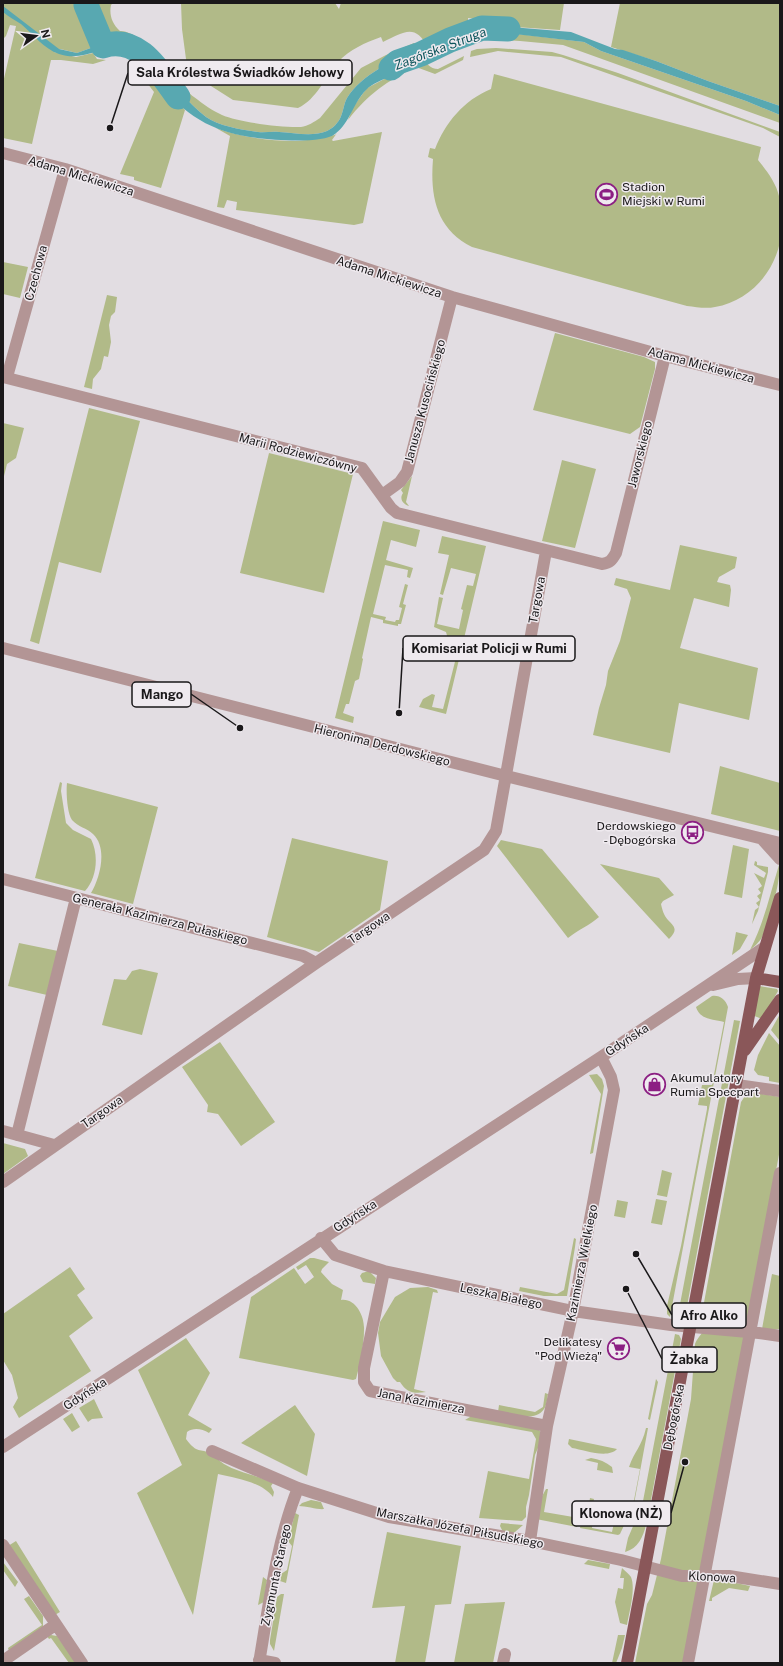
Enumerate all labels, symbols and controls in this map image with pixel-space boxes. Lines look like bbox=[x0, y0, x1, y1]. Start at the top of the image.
north arrow bbox=[16, 16, 56, 56]
water label: Zagórska Struga bbox=[392, 24, 488, 73]
text: N bbox=[39, 28, 53, 39]
callout: Sala Królestwa Świadków Jehowy bbox=[128, 60, 352, 85]
text: Sala Królestwa Świadków Jehowy bbox=[136, 64, 345, 80]
street label: Adama Mickiewicza bbox=[26, 153, 136, 199]
place label: Stadion Miejski w Rumi bbox=[622, 180, 705, 208]
sports icon: Stadion Miejski w Rumi bbox=[593, 181, 619, 207]
street label: Czechowa bbox=[22, 244, 50, 302]
street label: Adama Mickiewicza bbox=[335, 253, 443, 301]
street label: Janusza Kusocińskiego bbox=[402, 338, 448, 464]
street label: Adama Mickiewicza bbox=[646, 344, 756, 386]
street label: Jaworskiego bbox=[625, 419, 655, 489]
street label: Marii Rodziewiczówny bbox=[237, 430, 359, 476]
street label: Targowa bbox=[526, 575, 548, 625]
callout: Komisariat Policji w Rumi bbox=[403, 636, 575, 661]
text: Komisariat Policji w Rumi bbox=[411, 641, 567, 656]
callout: Mango bbox=[132, 682, 191, 707]
text: Mango bbox=[141, 687, 183, 702]
street label: Hieronima Derdowskiego bbox=[313, 721, 452, 769]
place label: Derdowskiego - Dębogórska bbox=[597, 819, 676, 847]
bus stop icon: Derdowskiego - Dębogórska bbox=[679, 820, 705, 846]
street label: Generała Kazimierza Pułaskiego bbox=[71, 890, 249, 948]
street label: Targowa bbox=[345, 909, 393, 947]
street label: Gdyńska bbox=[603, 1021, 651, 1059]
place label: Akumulatory Rumia Specpart bbox=[670, 1071, 760, 1099]
shop icon: Akumulatory Rumia Specpart bbox=[641, 1072, 667, 1098]
street label: Targowa bbox=[79, 1093, 125, 1131]
street label: Gdyńska bbox=[331, 1197, 379, 1235]
street label: Kazimierza Wielkiego bbox=[564, 1203, 600, 1323]
street label: Leszka Białego bbox=[459, 1280, 544, 1312]
callout: Afro Alko bbox=[672, 1303, 746, 1328]
text: Afro Alko bbox=[680, 1308, 738, 1323]
place label: Delikatesy "Pod Wieżą" bbox=[535, 1335, 603, 1363]
supermarket icon: Delikatesy "Pod Wieżą" bbox=[605, 1336, 631, 1362]
callout: Żabka bbox=[662, 1347, 717, 1372]
text: Żabka bbox=[670, 1351, 708, 1367]
street label: Gdyńska bbox=[61, 1375, 109, 1413]
street label: Dębogórska bbox=[661, 1383, 687, 1451]
street label: Jana Kazimierza bbox=[376, 1386, 466, 1416]
callout: Klonowa (NŻ) bbox=[572, 1501, 671, 1526]
street label: Marszałka Józefa Piłsudskiego bbox=[375, 1505, 545, 1551]
text: Klonowa (NŻ) bbox=[579, 1505, 663, 1521]
street label: Zygmunta Starego bbox=[258, 1523, 294, 1627]
street label: Klonowa bbox=[688, 1569, 736, 1585]

